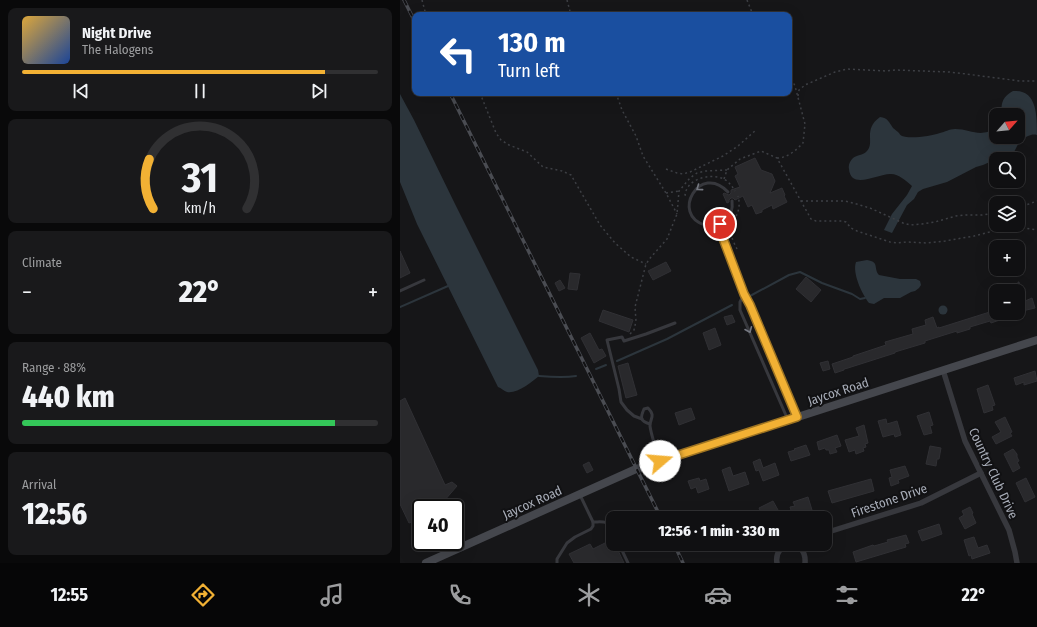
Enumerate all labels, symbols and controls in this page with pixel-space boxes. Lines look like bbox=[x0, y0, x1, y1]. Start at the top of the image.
text: Night Drive bbox=[82, 24, 151, 42]
text: 130 m bbox=[498, 26, 566, 59]
icon: left bbox=[432, 28, 484, 80]
text: The Halogens bbox=[82, 42, 153, 57]
text: Turn left bbox=[498, 60, 560, 82]
icon: previous bbox=[70, 80, 92, 102]
icon: pause bbox=[189, 80, 211, 102]
icon: next bbox=[308, 80, 330, 102]
north arrow bbox=[989, 108, 1025, 144]
map controls bbox=[989, 108, 1025, 320]
button: search bbox=[989, 152, 1025, 188]
text: 31 bbox=[181, 153, 218, 203]
one-way arrow bbox=[696, 183, 703, 190]
button: layers bbox=[989, 196, 1025, 232]
text: km/h bbox=[184, 199, 216, 216]
pin bbox=[703, 207, 737, 241]
icon: arrive bbox=[709, 213, 731, 235]
button: + bbox=[989, 240, 1025, 276]
text: Climate bbox=[22, 255, 62, 270]
text: 22° bbox=[179, 274, 221, 310]
text: − bbox=[22, 279, 32, 306]
text: + bbox=[368, 279, 378, 306]
button: − bbox=[989, 284, 1025, 320]
one-way arrow bbox=[745, 327, 753, 334]
text: Range · 88% bbox=[22, 360, 86, 375]
street label: Jaycox Road bbox=[806, 375, 871, 408]
text: 440 km bbox=[22, 379, 115, 415]
street label: Country Club Drive bbox=[966, 425, 1021, 521]
position arrow bbox=[639, 440, 681, 482]
text: Arrival bbox=[22, 477, 56, 492]
street label: Firestone Drive bbox=[849, 480, 929, 520]
street label: Jaycox Road bbox=[500, 483, 564, 522]
text: 12:56 bbox=[22, 496, 87, 532]
speed limit sign: 40 bbox=[412, 499, 464, 551]
text: 12:56 · 1 min · 330 m bbox=[658, 522, 780, 540]
icon: directions bbox=[189, 581, 217, 609]
icon: music bbox=[318, 581, 346, 609]
icon: phone bbox=[446, 581, 474, 609]
icon: climate bbox=[575, 581, 603, 609]
icon: car bbox=[704, 581, 732, 609]
icon: filters bbox=[833, 581, 861, 609]
text: 12:55 bbox=[50, 584, 88, 606]
text: 22° bbox=[961, 584, 987, 606]

